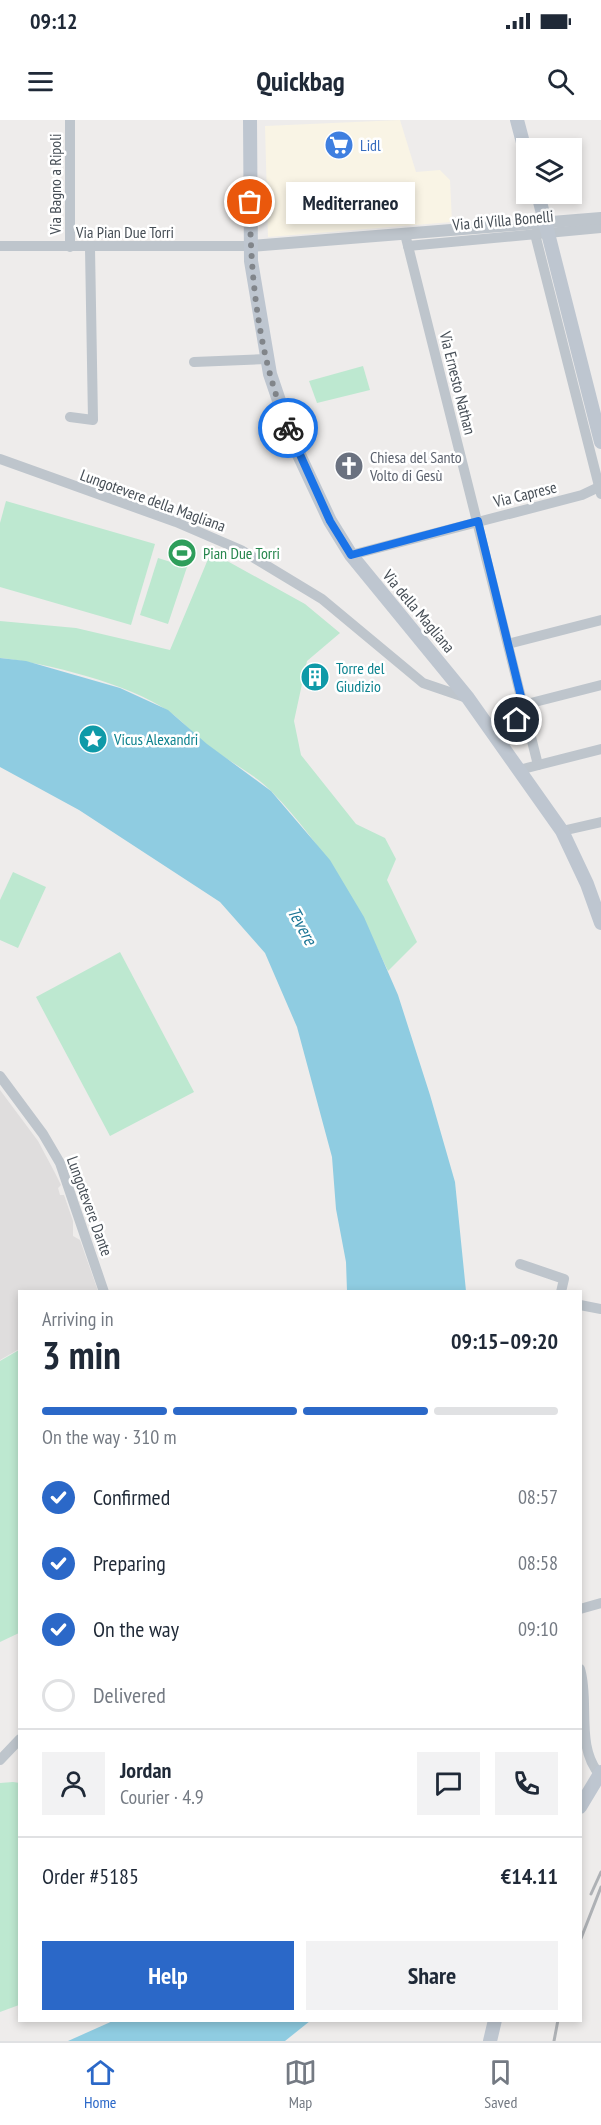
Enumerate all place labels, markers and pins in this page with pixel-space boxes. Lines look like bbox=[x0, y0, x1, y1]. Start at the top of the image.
supermarket icon: Lidl bbox=[323, 129, 355, 161]
place label: Lidl bbox=[360, 135, 381, 155]
pin bbox=[224, 176, 275, 227]
callout: Mediterraneo bbox=[286, 181, 415, 223]
place label: Chiesa del Santo Volto di Gesù bbox=[369, 447, 462, 485]
church icon: Chiesa del Santo Volto di Gesù bbox=[333, 450, 365, 482]
sports icon: Pian Due Torri bbox=[166, 537, 198, 569]
place label: Pian Due Torri bbox=[203, 543, 280, 563]
place label: Torre del Giudizio bbox=[336, 658, 385, 696]
building icon: Torre del Giudizio bbox=[299, 661, 331, 693]
pin bbox=[491, 694, 542, 745]
place icon: Vicus Alexandri bbox=[77, 723, 109, 755]
place label: Vicus Alexandri bbox=[113, 729, 198, 749]

